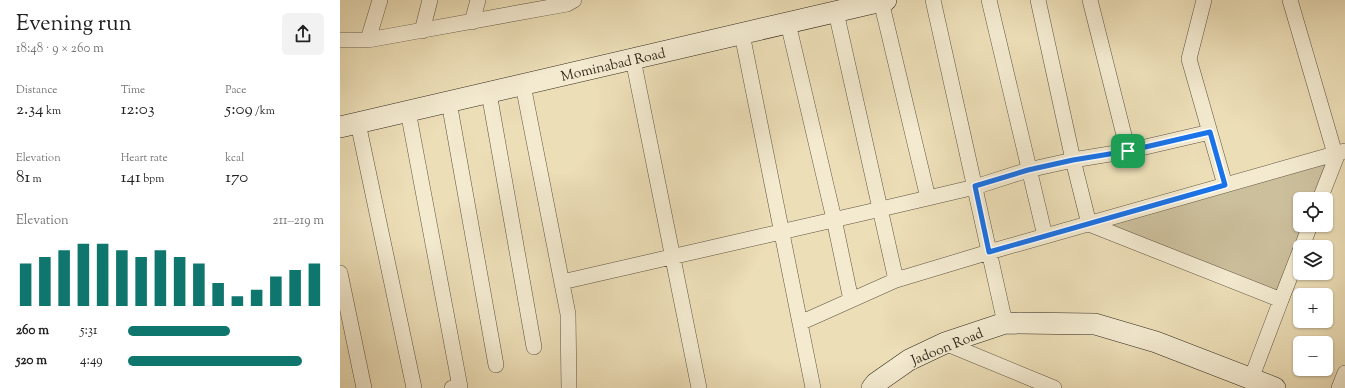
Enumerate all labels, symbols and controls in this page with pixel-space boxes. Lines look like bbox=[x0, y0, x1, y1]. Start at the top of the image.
text: Evening run bbox=[16, 9, 132, 41]
button: share bbox=[282, 13, 324, 55]
text: 18:48 · 9 × 260 m bbox=[16, 40, 104, 58]
street label: Mominabad Road bbox=[559, 44, 668, 88]
text: Distance bbox=[16, 82, 57, 98]
text: Time bbox=[121, 82, 145, 98]
text: Pace bbox=[225, 82, 246, 98]
text: 2.34 bbox=[16, 98, 44, 122]
text: 12:03 bbox=[121, 98, 155, 122]
text: 5:09 bbox=[225, 98, 253, 122]
text: km bbox=[44, 103, 61, 119]
text: /km bbox=[253, 103, 275, 119]
pin bbox=[1111, 134, 1145, 168]
icon: arrive bbox=[1117, 140, 1139, 162]
text: Elevation bbox=[16, 150, 61, 166]
text: Heart rate bbox=[121, 150, 168, 166]
text: kcal bbox=[225, 150, 244, 166]
text: 81 bbox=[16, 166, 30, 190]
text: 141 bbox=[121, 166, 141, 190]
text: 170 bbox=[225, 166, 248, 190]
text: m bbox=[30, 171, 42, 187]
text: bpm bbox=[141, 171, 164, 187]
map controls bbox=[1293, 192, 1333, 376]
button: locate bbox=[1293, 192, 1333, 232]
text: Elevation bbox=[16, 212, 69, 230]
text: 211–219 m bbox=[273, 212, 324, 230]
button: layers bbox=[1293, 240, 1333, 280]
button: + bbox=[1293, 288, 1333, 328]
text: 260 m bbox=[16, 322, 49, 340]
text: 5:31 bbox=[80, 322, 98, 340]
street label: Jadoon Road bbox=[908, 324, 987, 372]
button: − bbox=[1293, 336, 1333, 376]
text: 520 m bbox=[16, 352, 47, 370]
text: 4:49 bbox=[80, 352, 103, 370]

